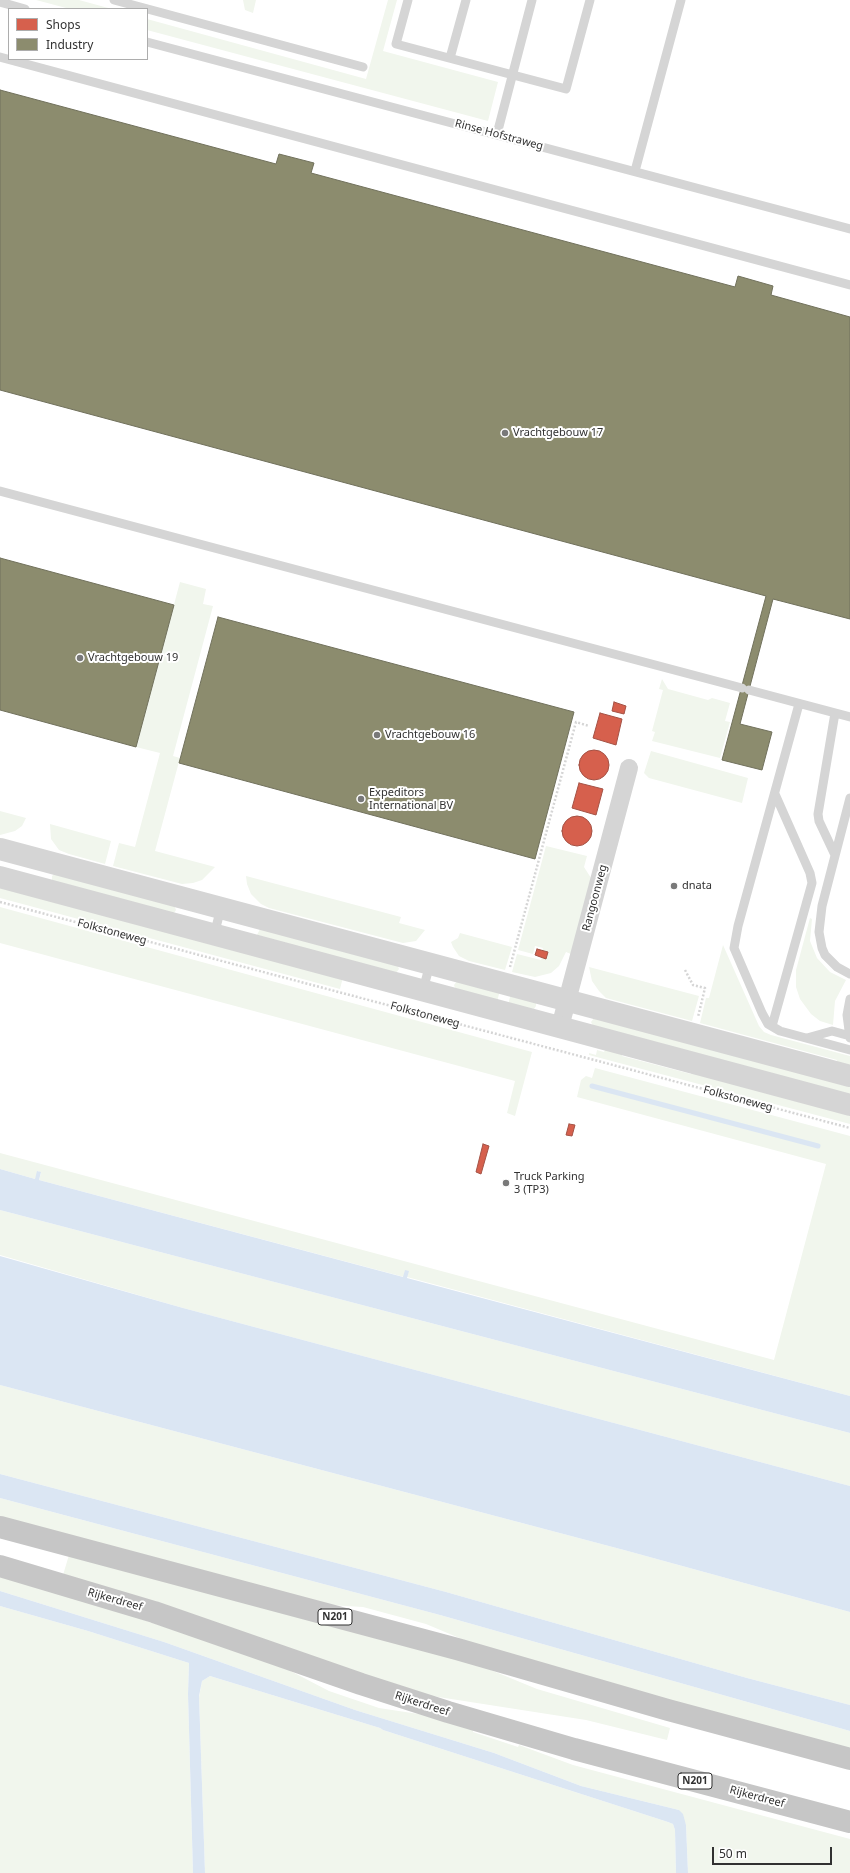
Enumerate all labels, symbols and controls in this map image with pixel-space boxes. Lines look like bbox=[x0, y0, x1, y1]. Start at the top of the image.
legend bbox=[8, 8, 148, 60]
text: Shops bbox=[46, 16, 80, 33]
text: Industry bbox=[46, 36, 93, 53]
street label: Rinse Hofstraweg bbox=[453, 117, 545, 153]
place label: Vrachtgebouw 17 bbox=[513, 426, 603, 440]
marker: Vrachtgebouw 17 bbox=[500, 428, 510, 438]
place label: Vrachtgebouw 19 bbox=[88, 651, 178, 665]
marker: Vrachtgebouw 19 bbox=[75, 653, 85, 663]
place label: Vrachtgebouw 16 bbox=[385, 728, 475, 742]
marker: Vrachtgebouw 16 bbox=[372, 730, 382, 740]
place label: Expeditors International BV bbox=[369, 786, 453, 812]
marker: Expeditors International BV bbox=[356, 794, 366, 804]
street label: Rangoonweg bbox=[580, 863, 610, 933]
place label: dnata bbox=[682, 879, 712, 893]
marker: dnata bbox=[669, 881, 679, 891]
street label: Folkstoneweg bbox=[76, 916, 148, 948]
street label: Folkstoneweg bbox=[389, 999, 461, 1031]
street label: Folkstoneweg bbox=[702, 1083, 774, 1115]
place label: Truck Parking 3 (TP3) bbox=[514, 1170, 585, 1196]
marker: Truck Parking 3 (TP3) bbox=[501, 1178, 511, 1188]
street label: Rijkerdreef bbox=[86, 1586, 144, 1614]
road number: N201 bbox=[318, 1609, 352, 1625]
street label: Rijkerdreef bbox=[393, 1689, 451, 1719]
road number: N201 bbox=[678, 1773, 712, 1789]
street label: Rijkerdreef bbox=[728, 1783, 786, 1811]
scale bar bbox=[714, 1839, 834, 1865]
text: 50 m bbox=[719, 1845, 747, 1862]

